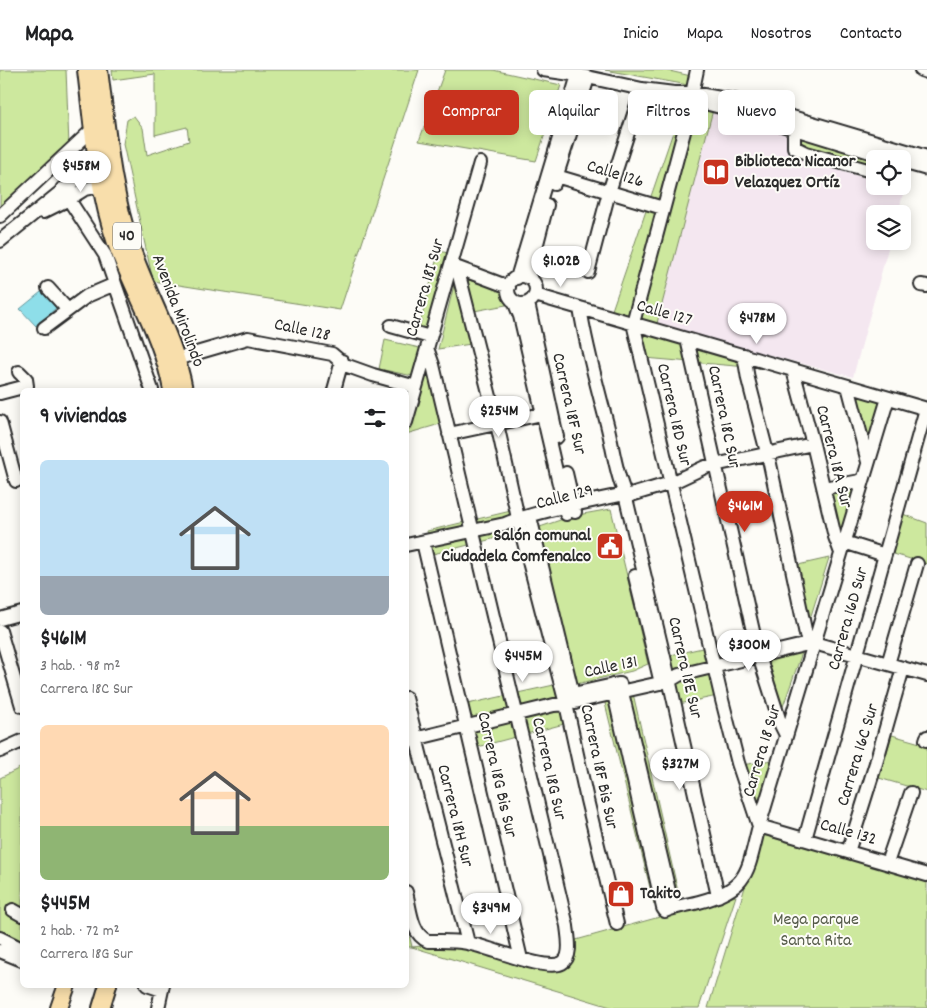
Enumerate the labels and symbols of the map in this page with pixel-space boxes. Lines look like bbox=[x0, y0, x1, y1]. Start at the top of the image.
pin: $458M bbox=[46, 150, 116, 193]
place label: Biblioteca Nicanor Velazquez Ortíz bbox=[735, 150, 856, 196]
street label: Calle 126 bbox=[583, 154, 647, 196]
library icon: Biblioteca Nicanor Velazquez Ortíz bbox=[701, 157, 731, 187]
road number: 40 bbox=[113, 223, 141, 250]
street label: Carrera 18I Sur bbox=[400, 236, 452, 340]
pin: $1.02B bbox=[520, 246, 602, 288]
street label: Avenida Mirolindo bbox=[144, 251, 210, 371]
street label: Calle 127 bbox=[633, 294, 695, 334]
pin: $478M bbox=[722, 302, 792, 345]
street label: Calle 128 bbox=[272, 313, 332, 349]
street label: Carrera 18F Sur bbox=[544, 351, 592, 458]
street label: Carrera 18D Sur bbox=[649, 361, 697, 469]
street label: Carrera 18C Sur bbox=[700, 363, 746, 471]
pin: $254M bbox=[464, 396, 534, 438]
street label: Carrera 18A Sur bbox=[808, 403, 858, 511]
street label: Calle 129 bbox=[534, 479, 596, 517]
pin: $461M bbox=[710, 490, 780, 533]
place label: Salón comunal Ciudadela Comfenalco bbox=[441, 524, 592, 570]
public building icon: Salón comunal Ciudadela Comfenalco bbox=[595, 531, 625, 561]
street label: Carrera 16D Sur bbox=[822, 564, 876, 674]
street label: Carrera 18E Sur bbox=[660, 615, 708, 722]
pin: $300M bbox=[714, 630, 784, 672]
pin: $445M bbox=[488, 640, 558, 683]
street label: Calle 131 bbox=[582, 650, 640, 686]
street label: Carrera 16C Sur bbox=[832, 700, 887, 809]
street label: Carrera 18 Sur bbox=[737, 701, 789, 800]
street label: Carrera 18F Bis Sur bbox=[573, 702, 624, 832]
street label: Carrera 18G Bis Sur bbox=[469, 710, 523, 841]
street label: Carrera 18G Sur bbox=[524, 715, 572, 823]
pin: $327M bbox=[645, 748, 715, 791]
street label: Carrera 18H Sur bbox=[429, 762, 479, 870]
street label: Calle 132 bbox=[817, 813, 879, 853]
shop icon: Takito bbox=[606, 879, 636, 909]
place label: Takito bbox=[640, 882, 681, 907]
pin: $349M bbox=[456, 892, 526, 935]
park label: Mega parque Santa Rita bbox=[773, 908, 859, 954]

